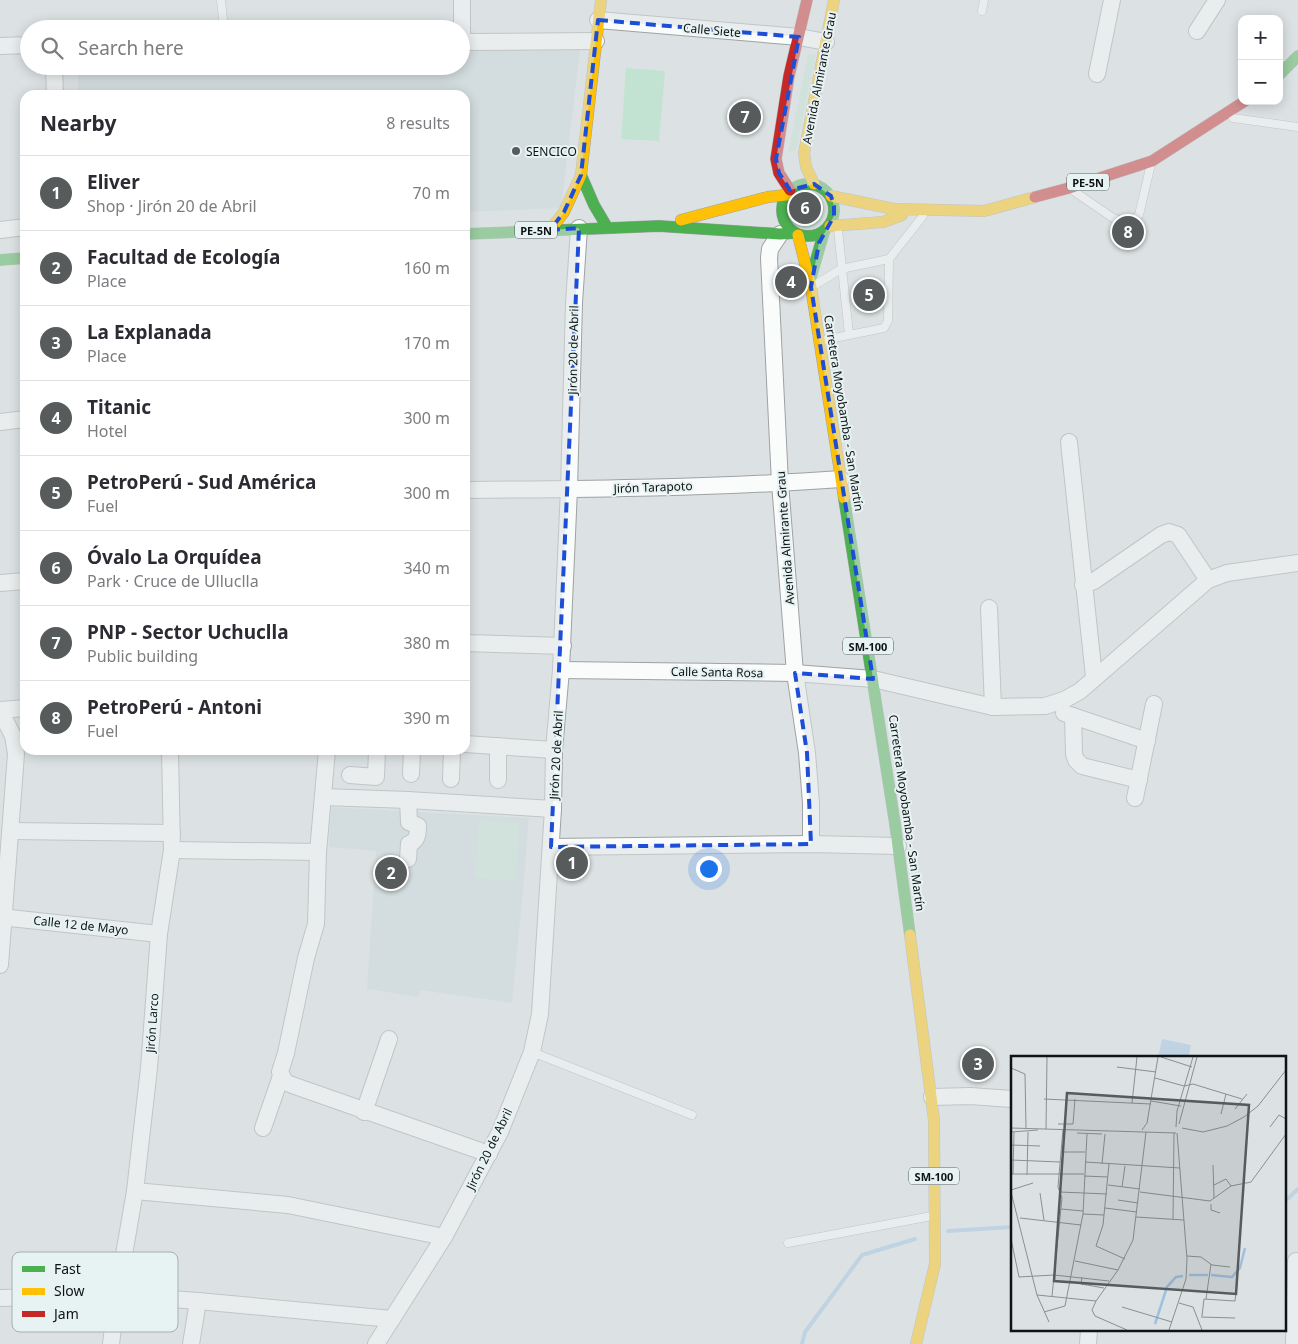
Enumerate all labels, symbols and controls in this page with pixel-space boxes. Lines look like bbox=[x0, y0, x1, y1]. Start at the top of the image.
street label: Avenida Almirante Grau bbox=[798, 11, 840, 145]
map controls bbox=[1238, 15, 1283, 105]
button: + bbox=[1238, 15, 1283, 60]
street label: Calle Siete bbox=[682, 19, 742, 41]
search box bbox=[20, 20, 470, 75]
icon: search bbox=[38, 34, 66, 62]
text: Search here bbox=[78, 35, 184, 61]
button: − bbox=[1238, 60, 1283, 105]
pin: 7 bbox=[729, 98, 761, 136]
text: Nearby bbox=[40, 109, 116, 137]
text: 8 results bbox=[386, 112, 450, 134]
place label: SENCICO bbox=[526, 143, 577, 160]
marker: SENCICO bbox=[510, 145, 522, 157]
text: Eliver bbox=[87, 169, 140, 195]
road number: PE-5N bbox=[1067, 173, 1109, 190]
text: 1 bbox=[51, 182, 61, 204]
text: 70 m bbox=[413, 182, 450, 204]
pin: 6 bbox=[789, 189, 821, 227]
text: Shop · Jirón 20 de Abril bbox=[87, 195, 257, 217]
pin: 8 bbox=[1112, 213, 1144, 251]
road number: PE-5N bbox=[515, 222, 557, 238]
text: Facultad de Ecología bbox=[87, 244, 280, 270]
text: 2 bbox=[51, 257, 61, 279]
text: 160 m bbox=[403, 257, 450, 279]
pin: 4 bbox=[775, 263, 807, 301]
text: Place bbox=[87, 270, 127, 292]
pin: 5 bbox=[853, 276, 885, 314]
street label: Jirón 20 de Abril bbox=[564, 305, 582, 396]
street label: Carretera Moyobamba - San Martín bbox=[820, 314, 868, 512]
text: La Explanada bbox=[87, 319, 212, 345]
text: 3 bbox=[51, 332, 61, 354]
text: 170 m bbox=[403, 332, 450, 354]
text: Place bbox=[87, 345, 127, 367]
text: Titanic bbox=[87, 394, 151, 420]
text: 4 bbox=[51, 407, 61, 429]
text: 300 m bbox=[403, 407, 450, 429]
text: Hotel bbox=[87, 420, 127, 442]
text: PetroPerú - Sud América bbox=[87, 469, 316, 495]
street label: Avenida Almirante Grau bbox=[772, 471, 798, 605]
street label: Jirón Tarapoto bbox=[612, 477, 693, 497]
text: 5 bbox=[51, 482, 61, 504]
text: 300 m bbox=[403, 482, 450, 504]
text: Fuel bbox=[87, 495, 118, 517]
text: Óvalo La Orquídea bbox=[87, 544, 262, 570]
text: 6 bbox=[51, 557, 61, 579]
text: 340 m bbox=[403, 557, 450, 579]
text: Park · Cruce de Ulluclla bbox=[87, 570, 259, 592]
text: PNP - Sector Uchuclla bbox=[87, 619, 289, 645]
text: 7 bbox=[51, 632, 61, 654]
text: 380 m bbox=[403, 632, 450, 654]
road number: SM-100 bbox=[843, 637, 893, 654]
text: Public building bbox=[87, 645, 198, 667]
street label: Calle Santa Rosa bbox=[671, 663, 763, 681]
text: PetroPerú - Antoni bbox=[87, 694, 262, 720]
text: 8 bbox=[51, 707, 61, 729]
text: 390 m bbox=[403, 707, 450, 729]
street label: Jirón 20 de Abril bbox=[545, 710, 567, 801]
street label: Carretera Moyobamba - San Martín bbox=[885, 714, 929, 912]
text: Fuel bbox=[87, 720, 118, 742]
pin: 1 bbox=[556, 844, 588, 882]
pin: 2 bbox=[375, 854, 407, 892]
your location bbox=[696, 856, 722, 882]
street label: Calle 12 de Mayo bbox=[33, 912, 129, 938]
street label: Jirón Larco bbox=[141, 993, 163, 1054]
pin: 3 bbox=[962, 1045, 994, 1083]
inset map bbox=[1011, 1056, 1286, 1332]
street label: Jirón 20 de Abril bbox=[461, 1105, 516, 1194]
road number: SM-100 bbox=[909, 1168, 959, 1184]
legend bbox=[12, 1252, 178, 1332]
text: Fast bbox=[54, 1259, 81, 1278]
text: Slow bbox=[54, 1281, 85, 1300]
text: Jam bbox=[52, 1304, 79, 1323]

